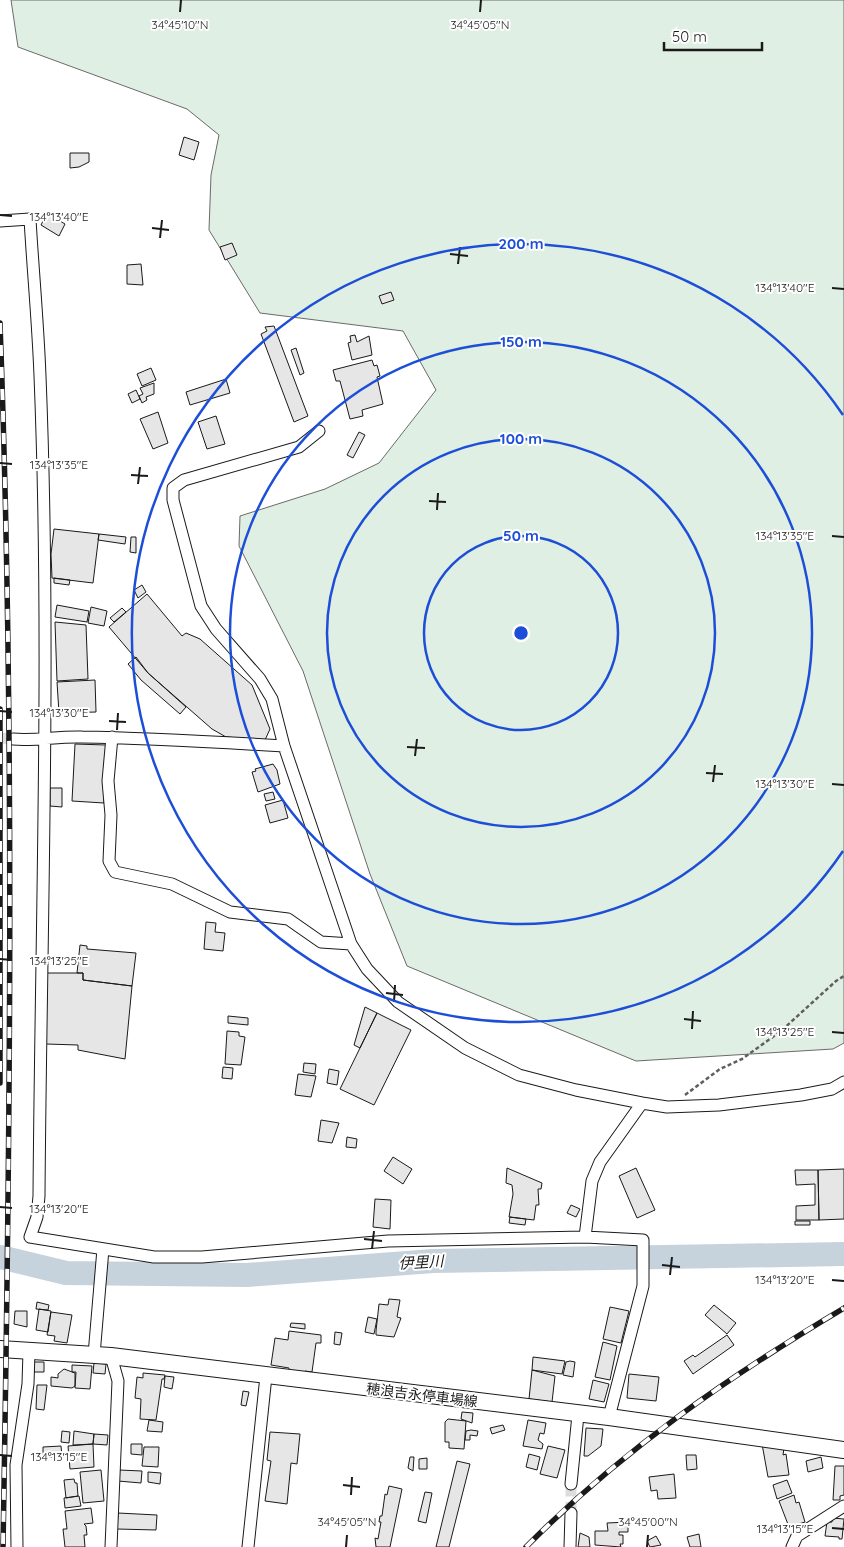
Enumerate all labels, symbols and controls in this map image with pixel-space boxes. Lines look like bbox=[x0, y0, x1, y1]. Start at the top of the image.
text: 34°45'10"N bbox=[152, 17, 208, 32]
text: 34°45'05"N bbox=[451, 17, 509, 32]
scale bar bbox=[664, 20, 762, 52]
text: 50 m bbox=[672, 27, 707, 46]
text: 134°13'40"E bbox=[30, 209, 89, 224]
text: 200 m bbox=[499, 234, 544, 253]
text: 134°13'40"E bbox=[756, 280, 815, 295]
text: 150 m bbox=[500, 332, 542, 351]
text: 100 m bbox=[500, 429, 542, 448]
text: 134°13'35"E bbox=[30, 457, 88, 472]
text: 50 m bbox=[503, 526, 539, 545]
text: 134°13'35"E bbox=[756, 528, 814, 543]
centre of rings bbox=[512, 624, 530, 642]
text: 134°13'30"E bbox=[30, 705, 89, 720]
text: 134°13'30"E bbox=[756, 776, 815, 791]
text: 134°13'25"E bbox=[30, 953, 89, 968]
text: 134°13'25"E bbox=[756, 1024, 815, 1039]
text: 134°13'20"E bbox=[29, 1201, 89, 1216]
water label: 伊里川 bbox=[398, 1251, 446, 1273]
text: 134°13'20"E bbox=[755, 1272, 815, 1287]
street label: 穂浪吉永停車場線 bbox=[365, 1379, 479, 1411]
text: 134°13'15"E bbox=[31, 1449, 87, 1464]
text: 34°45'05"N bbox=[318, 1514, 376, 1529]
text: 34°45'00"N bbox=[618, 1514, 678, 1529]
text: 134°13'15"E bbox=[757, 1521, 813, 1536]

